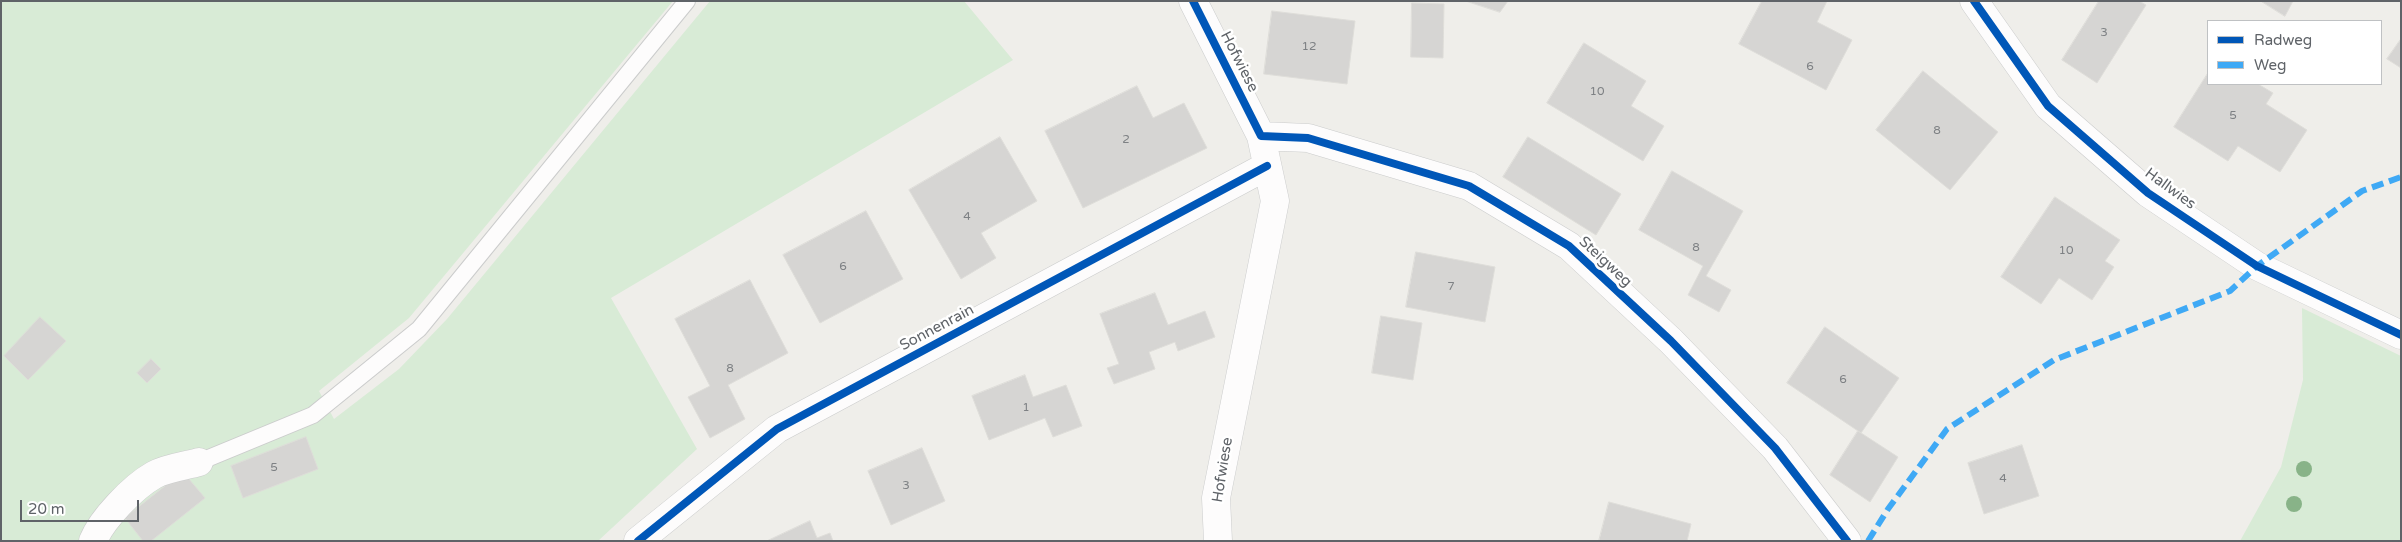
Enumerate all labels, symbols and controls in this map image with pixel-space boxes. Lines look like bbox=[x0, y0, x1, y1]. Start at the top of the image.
legend bbox=[2207, 20, 2382, 85]
house number: 3 bbox=[2100, 26, 2108, 40]
street label: Hofwiese bbox=[1216, 29, 1262, 95]
text: Radweg bbox=[2254, 31, 2312, 49]
house number: 12 bbox=[1301, 40, 1317, 54]
text: Weg bbox=[2254, 56, 2286, 74]
house number: 6 bbox=[1806, 60, 1814, 74]
house number: 10 bbox=[1589, 85, 1605, 99]
house number: 5 bbox=[2229, 109, 2237, 123]
house number: 8 bbox=[1933, 124, 1941, 138]
house number: 2 bbox=[1122, 133, 1130, 147]
street label: Hallwies bbox=[2141, 165, 2199, 213]
house number: 4 bbox=[963, 210, 971, 224]
street label: Steigweg bbox=[1575, 233, 1635, 291]
house number: 8 bbox=[1692, 241, 1700, 255]
house number: 10 bbox=[2058, 244, 2074, 258]
house number: 6 bbox=[839, 260, 847, 274]
house number: 7 bbox=[1447, 280, 1455, 294]
street label: Sonnenrain bbox=[897, 301, 977, 355]
house number: 8 bbox=[726, 362, 734, 376]
house number: 6 bbox=[1839, 373, 1847, 387]
house number: 1 bbox=[1022, 401, 1030, 415]
street label: Hofwiese bbox=[1209, 436, 1237, 504]
house number: 5 bbox=[270, 461, 278, 475]
house number: 4 bbox=[1999, 472, 2007, 486]
house number: 3 bbox=[902, 479, 910, 493]
scale bar bbox=[22, 490, 141, 522]
text: 20 m bbox=[28, 500, 65, 518]

